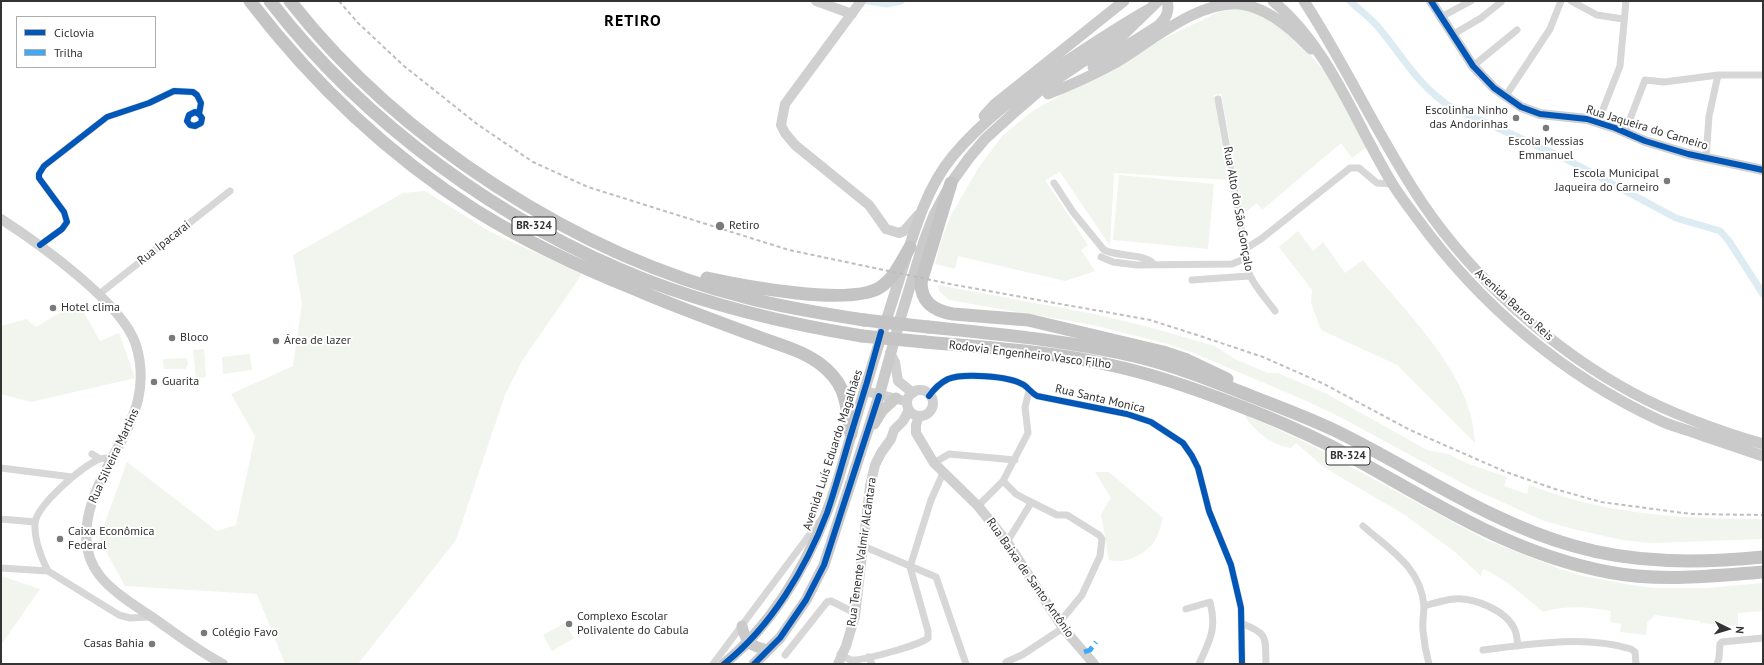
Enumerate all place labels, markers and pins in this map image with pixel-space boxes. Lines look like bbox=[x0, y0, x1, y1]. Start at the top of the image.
place label: Escolinha Ninho das Andorinhas bbox=[1425, 104, 1508, 132]
marker: Escolinha Ninho das Andorinhas bbox=[1511, 113, 1521, 123]
marker: Escola Messias Emmanuel bbox=[1541, 123, 1551, 133]
place label: Escola Messias Emmanuel bbox=[1508, 135, 1584, 163]
place label: Escola Municipal Jaqueira do Carneiro bbox=[1555, 167, 1659, 195]
marker: Escola Municipal Jaqueira do Carneiro bbox=[1662, 176, 1672, 186]
place label: Retiro bbox=[729, 219, 759, 233]
marker: Retiro bbox=[714, 220, 726, 232]
place label: Hotel clima bbox=[61, 301, 120, 315]
marker: Hotel clima bbox=[48, 303, 58, 313]
place label: Bloco bbox=[180, 331, 209, 345]
marker: Bloco bbox=[167, 333, 177, 343]
place label: Área de lazer bbox=[284, 334, 351, 348]
marker: Área de lazer bbox=[271, 336, 281, 346]
place label: Guarita bbox=[162, 375, 199, 389]
marker: Guarita bbox=[149, 377, 159, 387]
place label: Caixa Econômica Federal bbox=[68, 525, 154, 553]
marker: Caixa Econômica Federal bbox=[55, 534, 65, 544]
place label: Complexo Escolar Polivalente do Cabula bbox=[577, 610, 689, 638]
marker: Complexo Escolar Polivalente do Cabula bbox=[564, 619, 574, 629]
place label: Colégio Favo bbox=[212, 626, 278, 640]
marker: Colégio Favo bbox=[199, 628, 209, 638]
place label: Casas Bahia bbox=[83, 637, 144, 651]
marker: Casas Bahia bbox=[147, 639, 157, 649]

